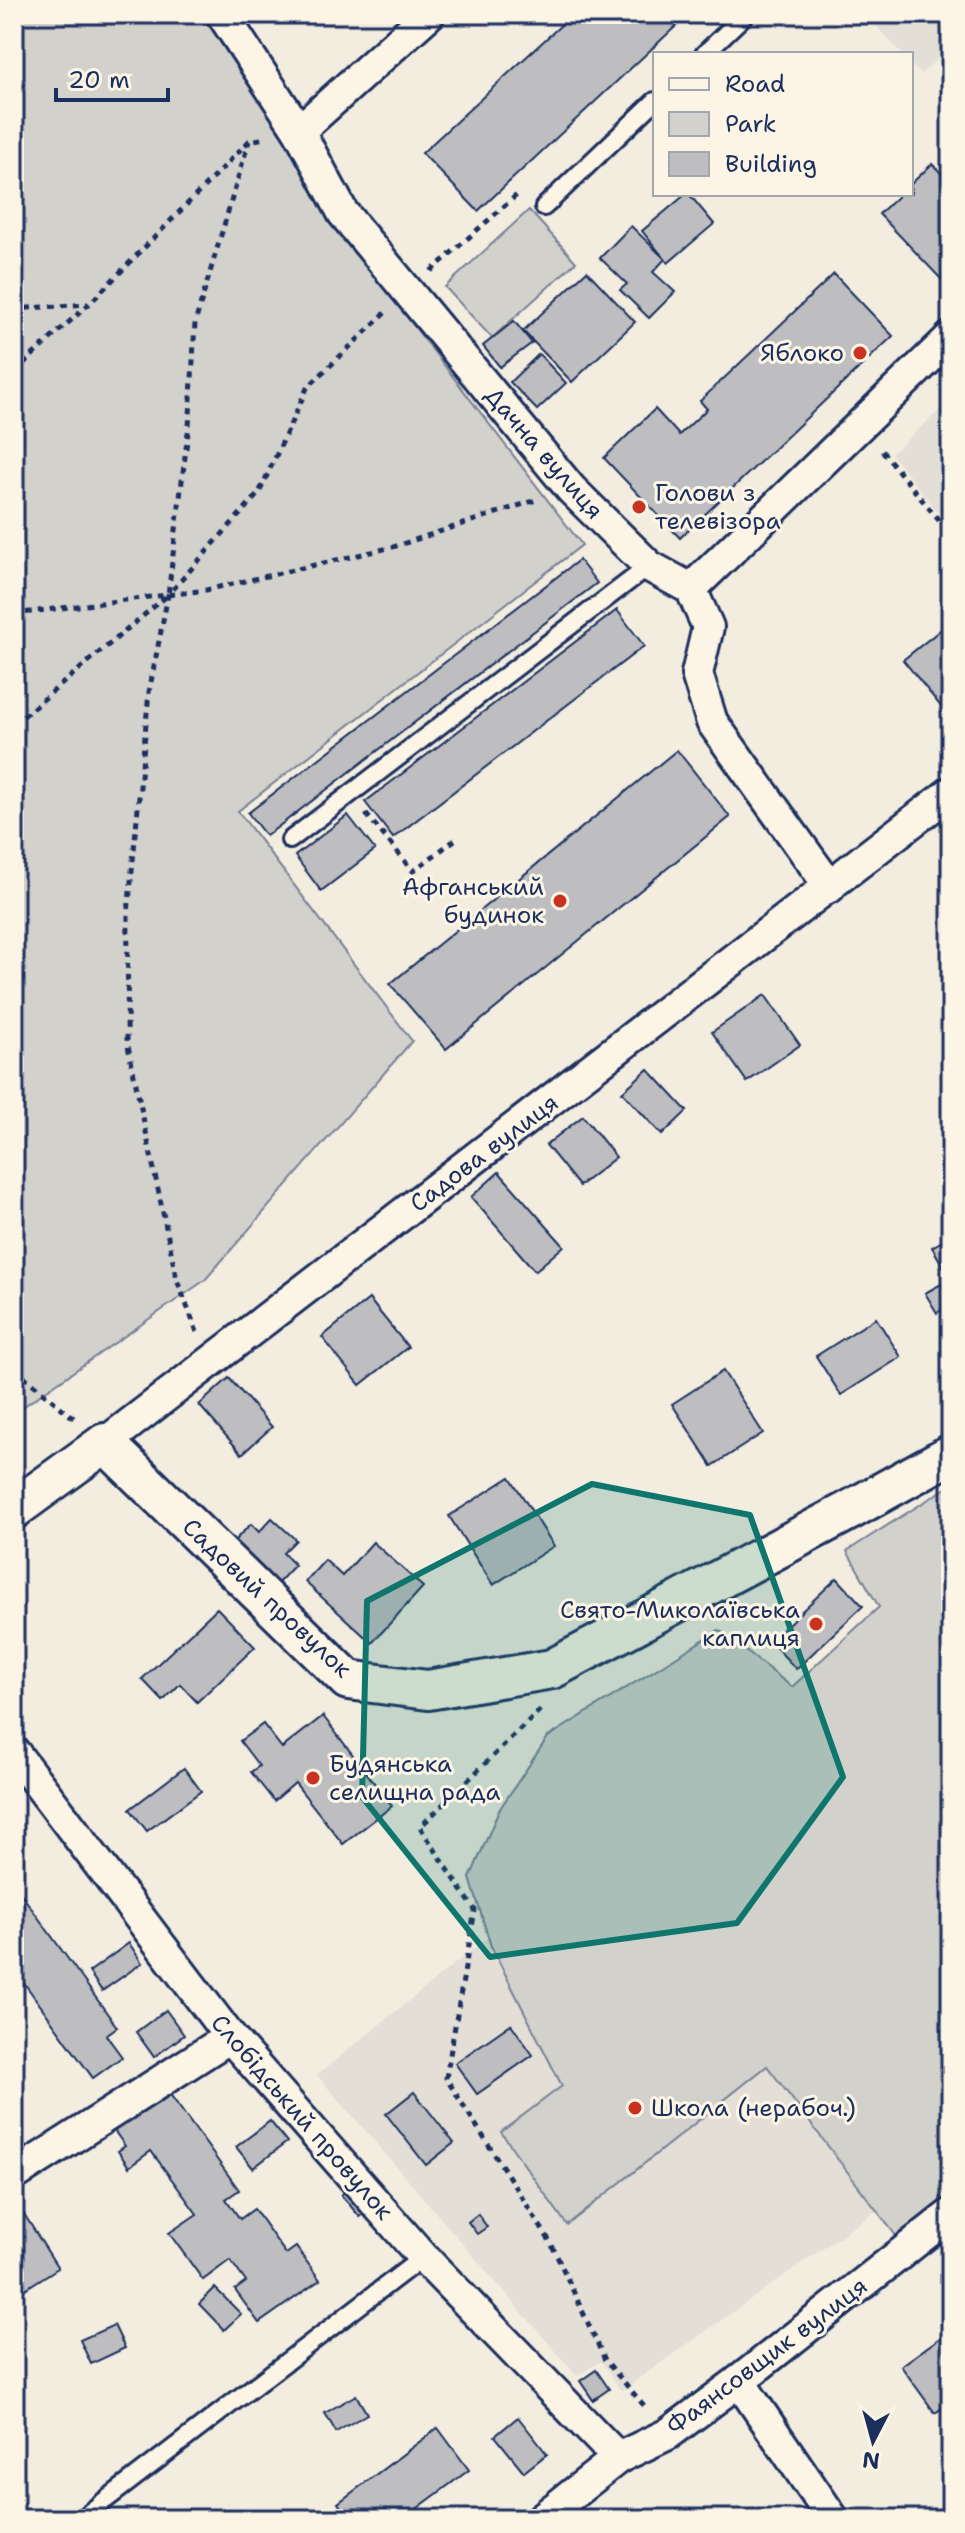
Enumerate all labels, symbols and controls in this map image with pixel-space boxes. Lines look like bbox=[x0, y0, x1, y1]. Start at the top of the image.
scale bar bbox=[56, 52, 168, 102]
legend bbox=[653, 52, 913, 196]
text: 20 m bbox=[68, 64, 130, 96]
text: Road bbox=[725, 68, 785, 100]
text: Park bbox=[725, 108, 777, 140]
text: Building bbox=[725, 148, 817, 180]
place label: Яблоко bbox=[761, 337, 844, 369]
marker: Яблоко bbox=[851, 344, 869, 362]
street label: Дачна вулиця bbox=[478, 380, 610, 526]
place label: Голови з телевізора bbox=[655, 477, 781, 537]
marker: Голови з телевізора bbox=[630, 498, 648, 516]
place label: Афганський будинок bbox=[402, 871, 544, 931]
marker: Афганський будинок bbox=[551, 892, 569, 910]
street label: Садова вулиця bbox=[403, 1087, 565, 1219]
street label: Садовий провулок bbox=[176, 1511, 359, 1685]
place label: Свято-Миколаївська каплиця bbox=[560, 1594, 800, 1654]
marker: Свято-Миколаївська каплиця bbox=[807, 1615, 825, 1633]
place label: Будянська селищна рада bbox=[329, 1748, 501, 1808]
marker: Будянська селищна рада bbox=[304, 1769, 322, 1787]
street label: Слобідський провулок bbox=[204, 2007, 400, 2227]
place label: Школа (нерабоч.) bbox=[651, 2092, 856, 2124]
marker: Школа (нерабоч.) bbox=[626, 2099, 644, 2117]
street label: Фаянсовщик вулиця bbox=[660, 2270, 874, 2442]
north arrow bbox=[833, 2401, 913, 2481]
text: N bbox=[861, 2445, 881, 2476]

